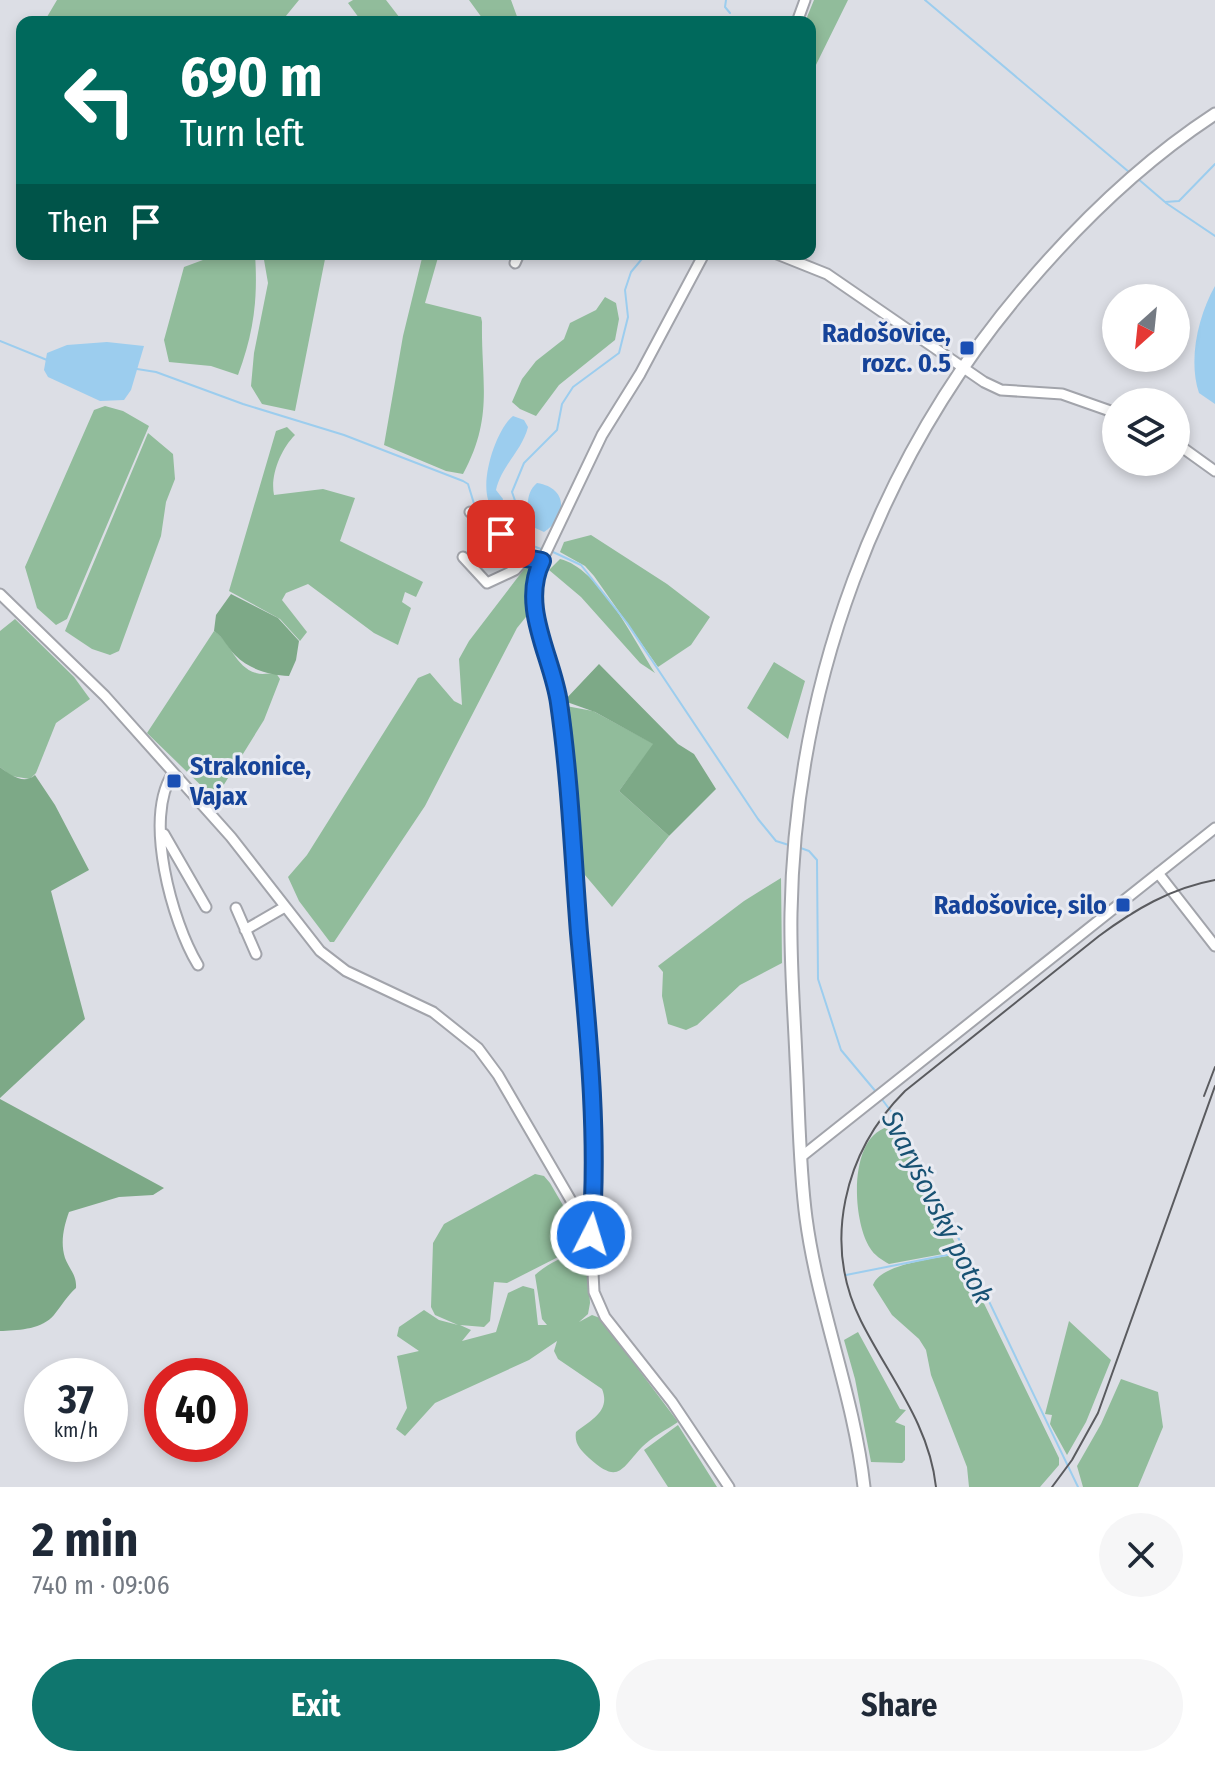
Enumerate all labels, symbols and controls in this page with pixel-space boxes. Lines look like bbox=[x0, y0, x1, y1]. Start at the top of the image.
text: 690 m bbox=[180, 44, 322, 111]
icon: left bbox=[48, 48, 152, 152]
text: Turn left bbox=[180, 112, 304, 156]
icon: arrive bbox=[124, 200, 168, 244]
text: Then bbox=[48, 204, 108, 240]
north arrow bbox=[1102, 284, 1190, 372]
map controls bbox=[1102, 284, 1190, 476]
place label: Radošovice, rozc. 0.5 bbox=[822, 318, 951, 379]
marker: Radošovice, rozc. 0.5 bbox=[958, 339, 976, 357]
button: layers bbox=[1102, 388, 1190, 476]
pin bbox=[467, 500, 535, 568]
icon: arrive bbox=[479, 512, 523, 556]
place label: Strakonice, Vajax bbox=[189, 751, 311, 812]
marker: Strakonice, Vajax bbox=[165, 772, 183, 790]
place label: Radošovice, silo bbox=[934, 890, 1107, 921]
marker: Radošovice, silo bbox=[1114, 896, 1132, 914]
water label: Svaryšovský potok bbox=[874, 1104, 1000, 1309]
position arrow bbox=[549, 1193, 633, 1277]
speed limit sign: 40 bbox=[144, 1358, 248, 1462]
text: 37 bbox=[58, 1376, 94, 1424]
text: km/h bbox=[54, 1418, 98, 1442]
text: 2 min bbox=[32, 1511, 138, 1569]
button: close bbox=[1099, 1513, 1183, 1597]
text: 740 m · 09:06 bbox=[32, 1570, 170, 1601]
button: Exit bbox=[32, 1659, 600, 1751]
button: Share bbox=[616, 1659, 1183, 1751]

